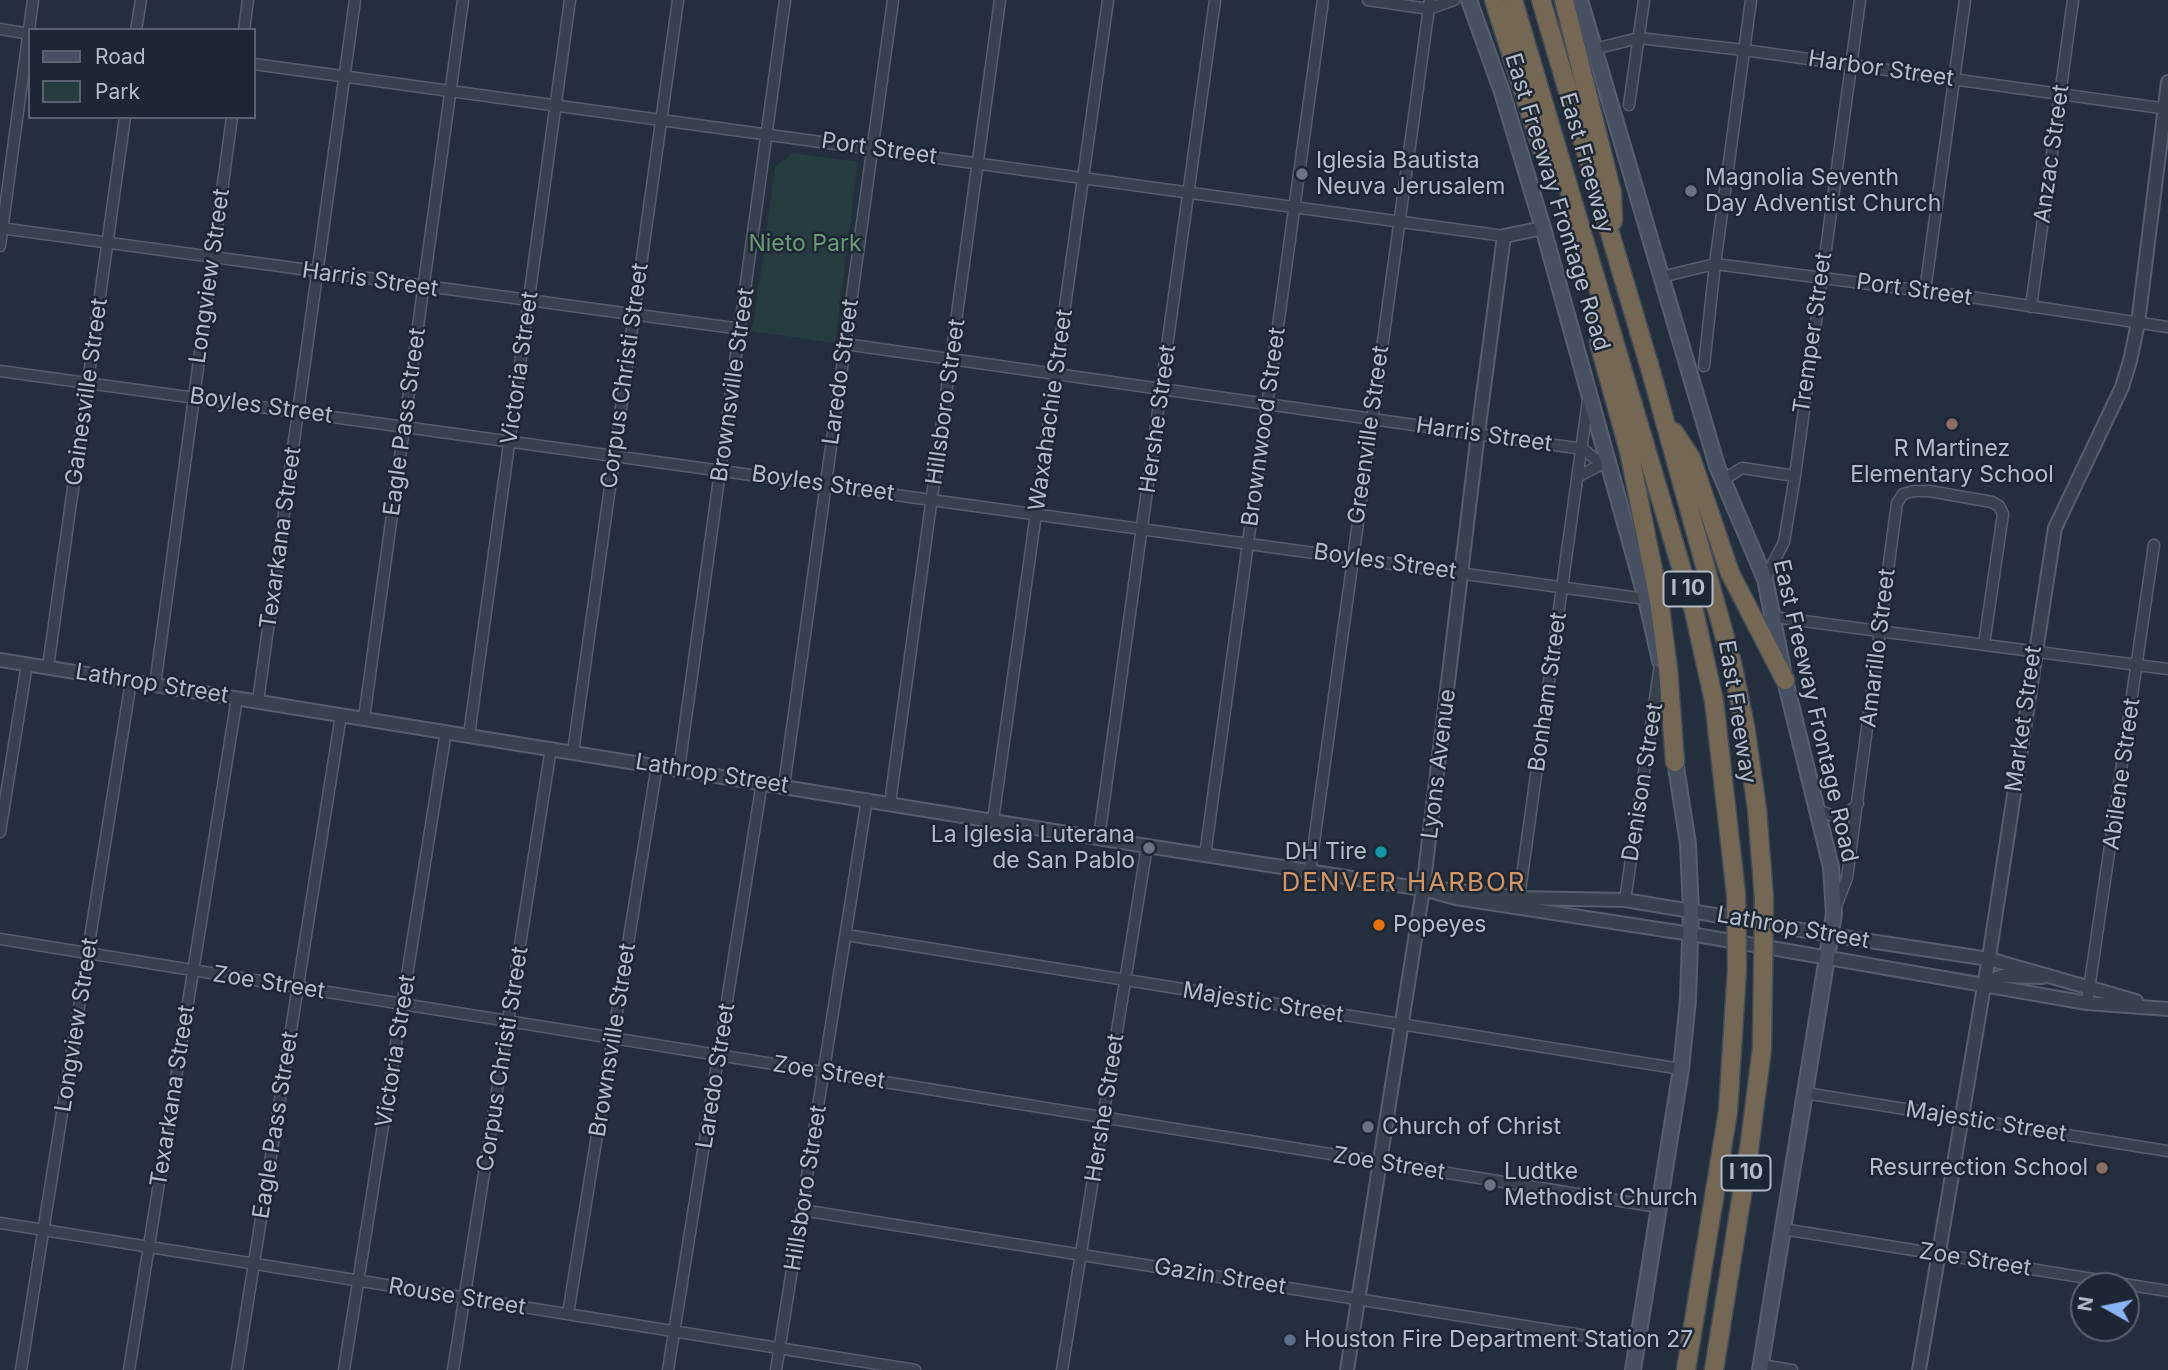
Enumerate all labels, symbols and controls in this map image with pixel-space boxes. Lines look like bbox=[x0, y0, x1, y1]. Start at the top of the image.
legend bbox=[28, 28, 256, 119]
text: Road bbox=[95, 44, 146, 69]
street label: Harbor Street bbox=[1806, 45, 1956, 93]
street label: East Freeway Frontage Road bbox=[1499, 50, 1615, 354]
text: Park bbox=[95, 79, 140, 104]
street label: Anzac Street bbox=[2029, 83, 2075, 225]
street label: East Freeway bbox=[1553, 90, 1619, 236]
street label: Port Street bbox=[820, 127, 938, 171]
place label: Iglesia Bautista Neuva Jerusalem bbox=[1316, 147, 1506, 201]
place label: Magnolia Seventh Day Adventist Church bbox=[1705, 164, 1941, 218]
marker: Iglesia Bautista Neuva Jerusalem bbox=[1294, 166, 1310, 182]
marker: Magnolia Seventh Day Adventist Church bbox=[1683, 183, 1699, 199]
street label: Longview Street bbox=[184, 187, 236, 365]
park label: Nieto Park bbox=[748, 230, 862, 258]
street label: Tremper Street bbox=[1788, 250, 1838, 416]
street label: Harris Street bbox=[300, 257, 440, 303]
street label: Corpus Christi Street bbox=[596, 261, 654, 491]
street label: Port Street bbox=[1855, 268, 1973, 312]
street label: Brownsville Street bbox=[706, 286, 760, 484]
street label: Victoria Street bbox=[496, 290, 544, 446]
street label: Gainesville Street bbox=[60, 296, 114, 488]
street label: Laredo Street bbox=[817, 297, 865, 447]
street label: Waxahachie Street bbox=[1023, 307, 1079, 513]
street label: Hillsboro Street bbox=[921, 317, 971, 487]
street label: Eagle Pass Street bbox=[378, 326, 432, 518]
street label: Brownwood Street bbox=[1236, 326, 1292, 528]
street label: Hershe Street bbox=[1134, 343, 1182, 495]
street label: Greenville Street bbox=[1343, 344, 1395, 526]
street label: Boyles Street bbox=[188, 382, 334, 430]
street label: Harris Street bbox=[1414, 412, 1554, 458]
marker: R Martinez Elementary School bbox=[1944, 416, 1960, 432]
place label: R Martinez Elementary School bbox=[1850, 435, 2054, 489]
street label: Texarkana Street bbox=[255, 445, 307, 631]
street label: Boyles Street bbox=[750, 460, 896, 508]
street label: Boyles Street bbox=[1312, 538, 1458, 586]
street label: East Freeway Frontage Road bbox=[1767, 557, 1863, 865]
street label: Amarillo Street bbox=[1855, 567, 1901, 729]
road number: I 10 bbox=[1664, 572, 1712, 606]
street label: Bonham Street bbox=[1523, 611, 1573, 773]
street label: East Freeway bbox=[1712, 638, 1762, 786]
street label: Market Street bbox=[2000, 644, 2048, 794]
street label: Lathrop Street bbox=[74, 658, 230, 710]
street label: Lyons Avenue bbox=[1416, 688, 1462, 840]
street label: Abilene Street bbox=[2098, 696, 2146, 852]
street label: Denison Street bbox=[1617, 701, 1669, 863]
street label: Lathrop Street bbox=[634, 748, 790, 800]
place label: La Iglesia Luterana de San Pablo bbox=[931, 821, 1135, 875]
place label: DH Tire bbox=[1285, 838, 1367, 866]
marker: La Iglesia Luterana de San Pablo bbox=[1141, 840, 1157, 856]
marker: DH Tire bbox=[1373, 844, 1389, 860]
district label: DENVER HARBOR bbox=[1283, 867, 1525, 899]
street label: Lathrop Street bbox=[1714, 901, 1872, 955]
place label: Popeyes bbox=[1393, 911, 1486, 939]
marker: Popeyes bbox=[1371, 917, 1387, 933]
street label: Longview Street bbox=[50, 936, 104, 1114]
street label: Brownsville Street bbox=[584, 941, 642, 1139]
street label: Corpus Christi Street bbox=[472, 944, 534, 1174]
street label: Zoe Street bbox=[211, 961, 327, 1005]
street label: Victoria Street bbox=[370, 973, 422, 1129]
street label: Majestic Street bbox=[1181, 977, 1345, 1029]
street label: Laredo Street bbox=[691, 1001, 741, 1151]
street label: Texarkana Street bbox=[145, 1003, 201, 1189]
street label: Eagle Pass Street bbox=[248, 1029, 304, 1221]
street label: Hershe Street bbox=[1080, 1032, 1130, 1184]
street label: Zoe Street bbox=[771, 1051, 887, 1095]
street label: Majestic Street bbox=[1904, 1096, 2068, 1148]
street label: Hillsboro Street bbox=[779, 1103, 833, 1273]
place label: Church of Christ bbox=[1382, 1113, 1561, 1141]
marker: Church of Christ bbox=[1360, 1119, 1376, 1135]
street label: Zoe Street bbox=[1331, 1142, 1447, 1186]
place label: Resurrection School bbox=[1869, 1154, 2088, 1182]
road number: I 10 bbox=[1722, 1156, 1770, 1190]
place label: Ludtke Methodist Church bbox=[1504, 1158, 1698, 1212]
marker: Resurrection School bbox=[2094, 1160, 2110, 1176]
marker: Ludtke Methodist Church bbox=[1482, 1177, 1498, 1193]
street label: Zoe Street bbox=[1917, 1238, 2033, 1282]
street label: Gazin Street bbox=[1152, 1253, 1288, 1301]
north arrow bbox=[2070, 1272, 2140, 1342]
street label: Rouse Street bbox=[386, 1273, 528, 1321]
text: N bbox=[2073, 1295, 2098, 1313]
place label: Houston Fire Department Station 27 bbox=[1304, 1326, 1693, 1354]
marker: Houston Fire Department Station 27 bbox=[1282, 1332, 1298, 1348]

